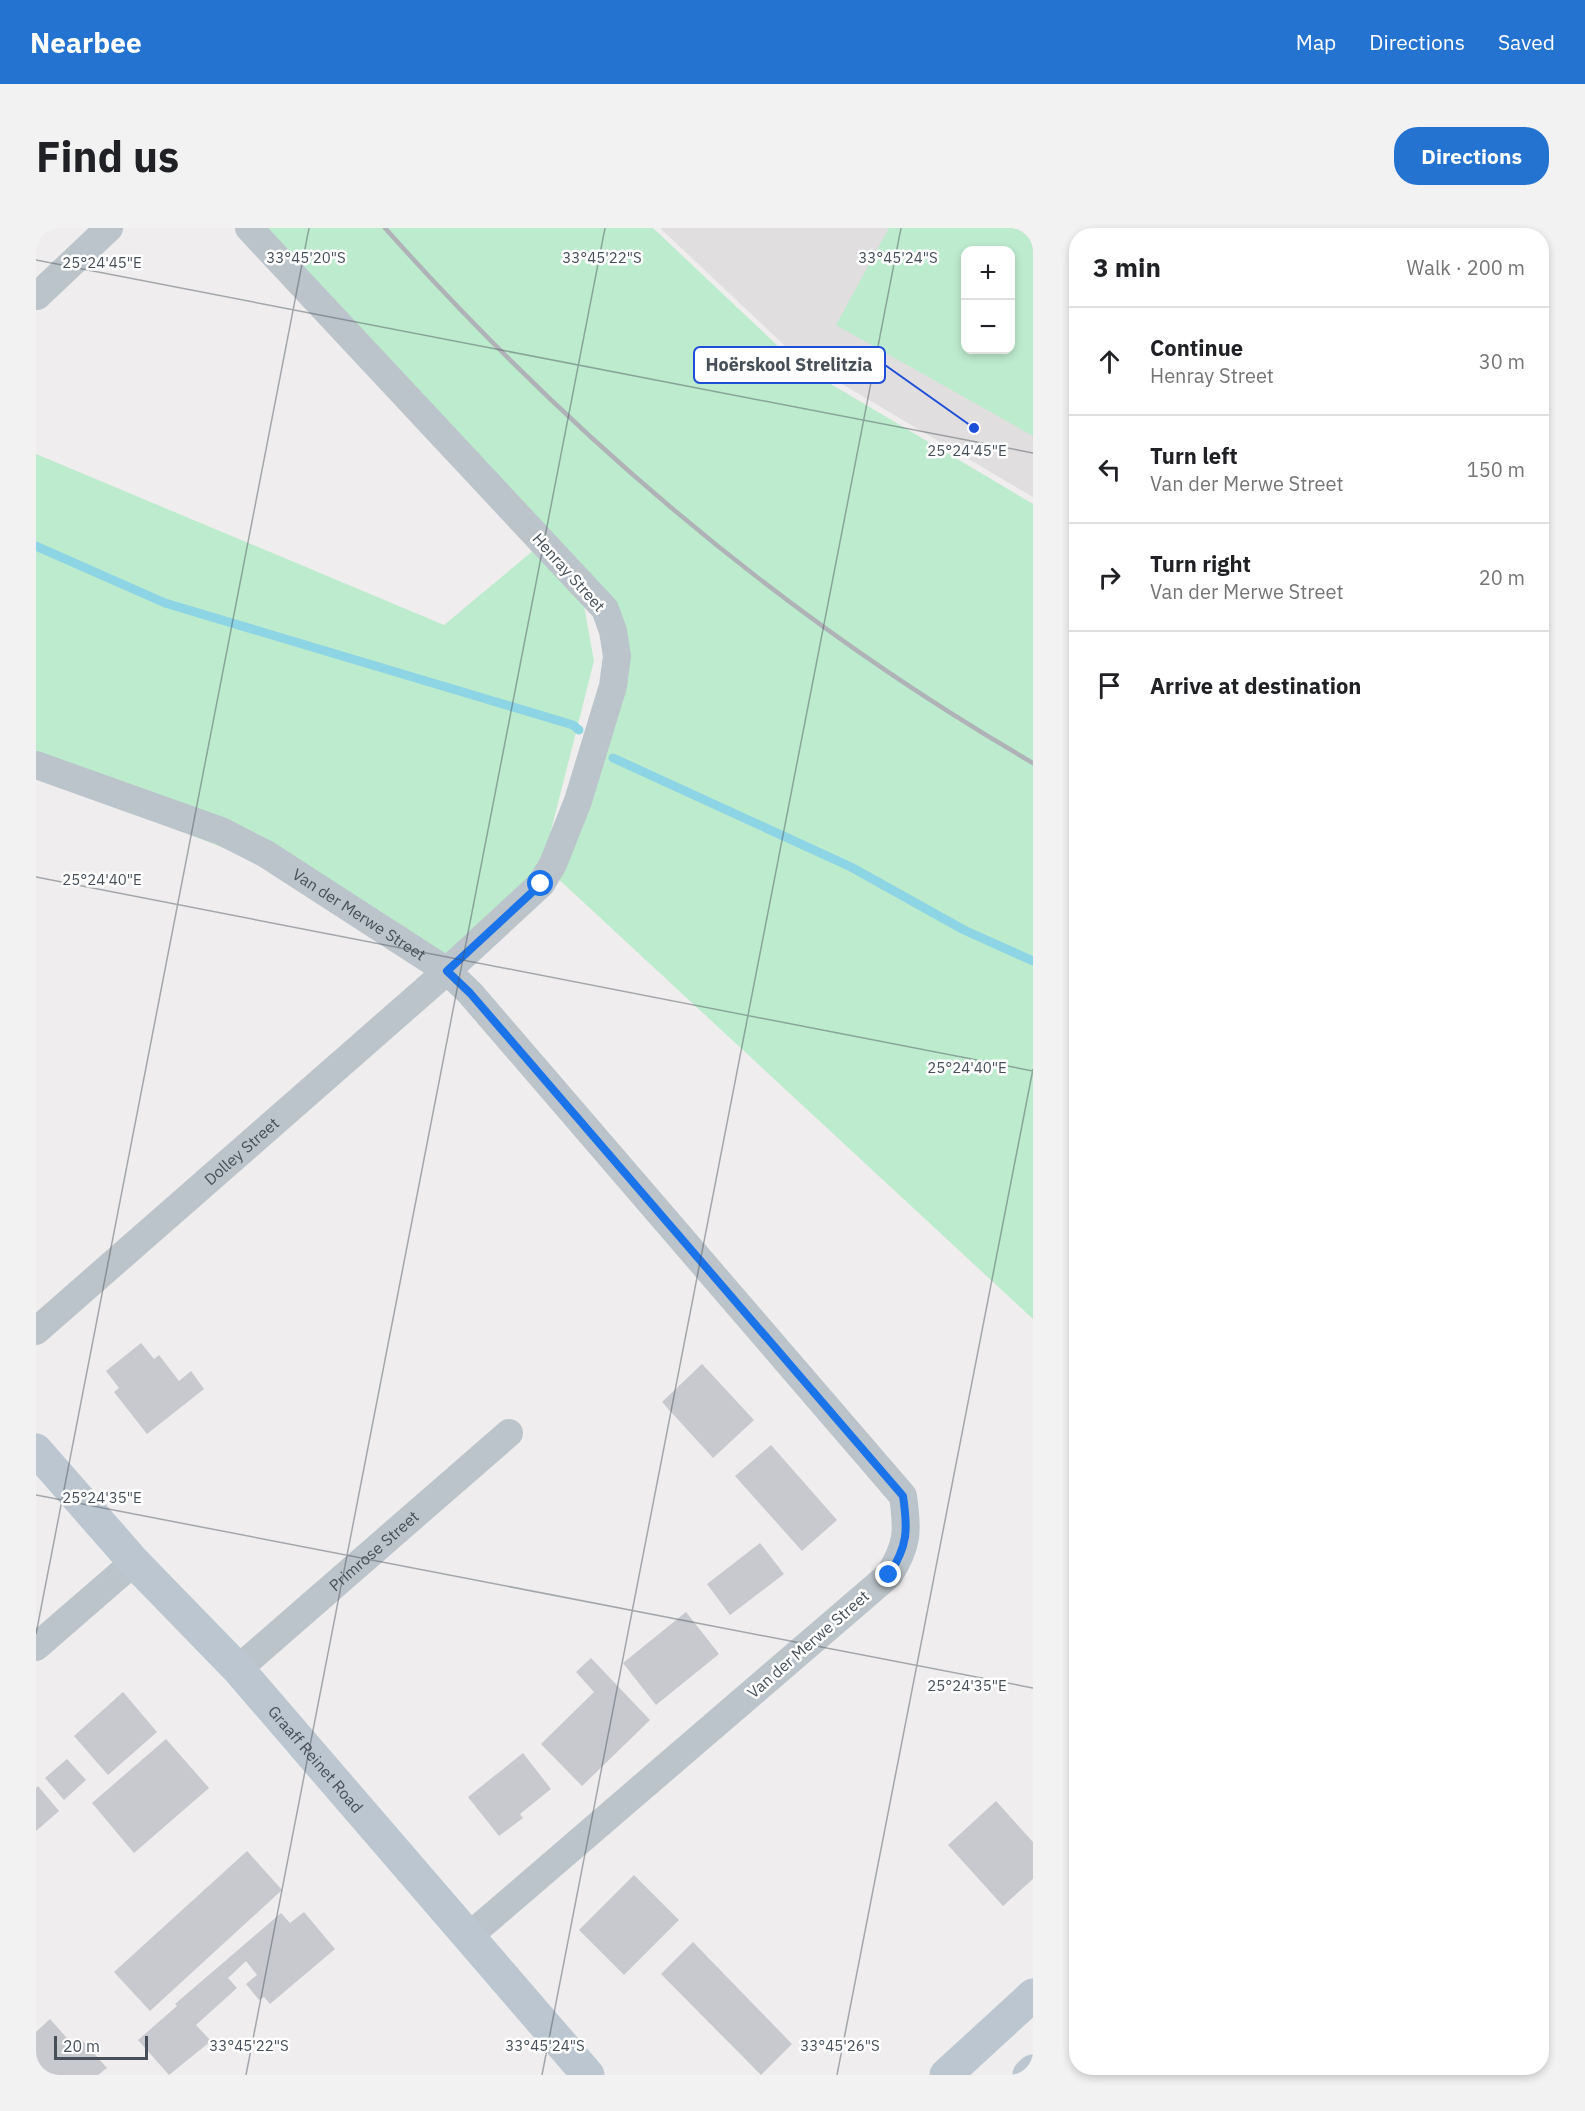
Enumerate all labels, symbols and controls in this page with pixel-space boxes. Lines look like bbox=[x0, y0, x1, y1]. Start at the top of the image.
text: Nearbee bbox=[30, 24, 142, 61]
text: Map bbox=[1296, 28, 1336, 56]
text: Directions bbox=[1369, 28, 1465, 56]
text: Saved bbox=[1498, 28, 1555, 56]
button: Directions bbox=[1394, 127, 1549, 185]
text: Find us bbox=[36, 129, 179, 184]
map controls bbox=[961, 246, 1015, 354]
button: + bbox=[961, 246, 1015, 300]
text: 33°45'20"S bbox=[266, 248, 346, 267]
text: 33°45'22"S bbox=[562, 248, 642, 267]
text: 33°45'24"S bbox=[858, 248, 938, 267]
text: 3 min bbox=[1093, 250, 1161, 284]
text: 25°24'45"E bbox=[62, 253, 142, 272]
text: Walk · 200 m bbox=[1407, 254, 1525, 281]
button: − bbox=[961, 300, 1015, 354]
text: Continue bbox=[1150, 333, 1243, 362]
icon: ahead bbox=[1093, 345, 1126, 378]
callout: Hoërskool Strelitzia bbox=[694, 347, 885, 383]
text: 30 m bbox=[1479, 348, 1525, 375]
text: Hoërskool Strelitzia bbox=[705, 353, 873, 376]
text: Henray Street bbox=[1150, 362, 1274, 389]
text: 25°24'45"E bbox=[927, 441, 1007, 460]
text: Turn left bbox=[1150, 441, 1238, 470]
icon: left bbox=[1093, 453, 1126, 486]
text: 150 m bbox=[1467, 456, 1525, 483]
text: Van der Merwe Street bbox=[1150, 470, 1343, 497]
street label: Henray Street bbox=[528, 528, 610, 616]
text: Turn right bbox=[1150, 549, 1251, 578]
icon: right bbox=[1093, 561, 1126, 594]
text: 20 m bbox=[1479, 564, 1525, 591]
text: Van der Merwe Street bbox=[1150, 578, 1343, 605]
icon: arrive bbox=[1093, 669, 1126, 702]
text: Arrive at destination bbox=[1150, 671, 1361, 700]
street label: Van der Merwe Street bbox=[289, 864, 430, 965]
text: 25°24'40"E bbox=[62, 870, 142, 889]
route start bbox=[527, 870, 553, 896]
text: 25°24'40"E bbox=[927, 1058, 1007, 1077]
street label: Dolley Street bbox=[200, 1113, 283, 1189]
text: 25°24'35"E bbox=[62, 1488, 142, 1507]
street label: Primrose Street bbox=[325, 1506, 423, 1595]
route end bbox=[875, 1561, 901, 1587]
street label: Van der Merwe Street bbox=[743, 1586, 873, 1702]
text: 25°24'35"E bbox=[927, 1676, 1007, 1695]
street label: Graaff Reinet Road bbox=[264, 1701, 367, 1817]
scale bar bbox=[54, 2033, 148, 2060]
text: 20 m bbox=[63, 2036, 100, 2056]
text: 33°45'22"S bbox=[209, 2036, 289, 2055]
text: 33°45'24"S bbox=[505, 2036, 585, 2055]
text: 33°45'26"S bbox=[800, 2036, 880, 2055]

